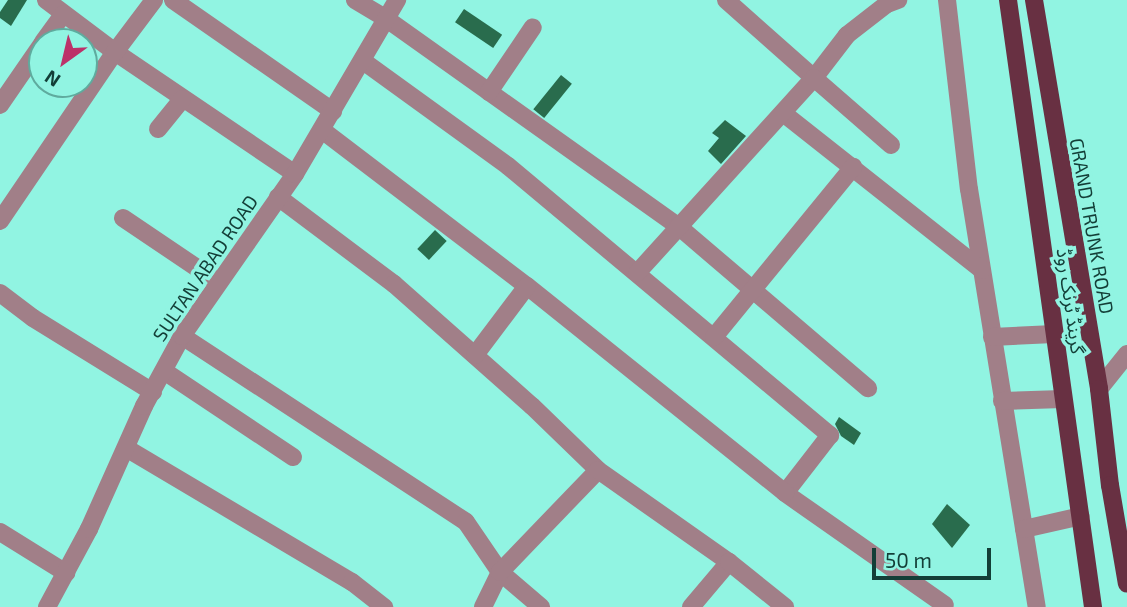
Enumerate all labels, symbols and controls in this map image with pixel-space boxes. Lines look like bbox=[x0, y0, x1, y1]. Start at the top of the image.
north arrow bbox=[28, 28, 98, 98]
text: N bbox=[40, 66, 64, 93]
street label: GRAND TRUNK ROAD bbox=[1065, 136, 1119, 316]
street label: SULTAN ABAD ROAD bbox=[148, 191, 262, 345]
street label: گرینڈ ٹرنک روڈ bbox=[1052, 247, 1090, 355]
scale bar bbox=[875, 534, 994, 578]
text: 50 m bbox=[885, 547, 932, 572]

